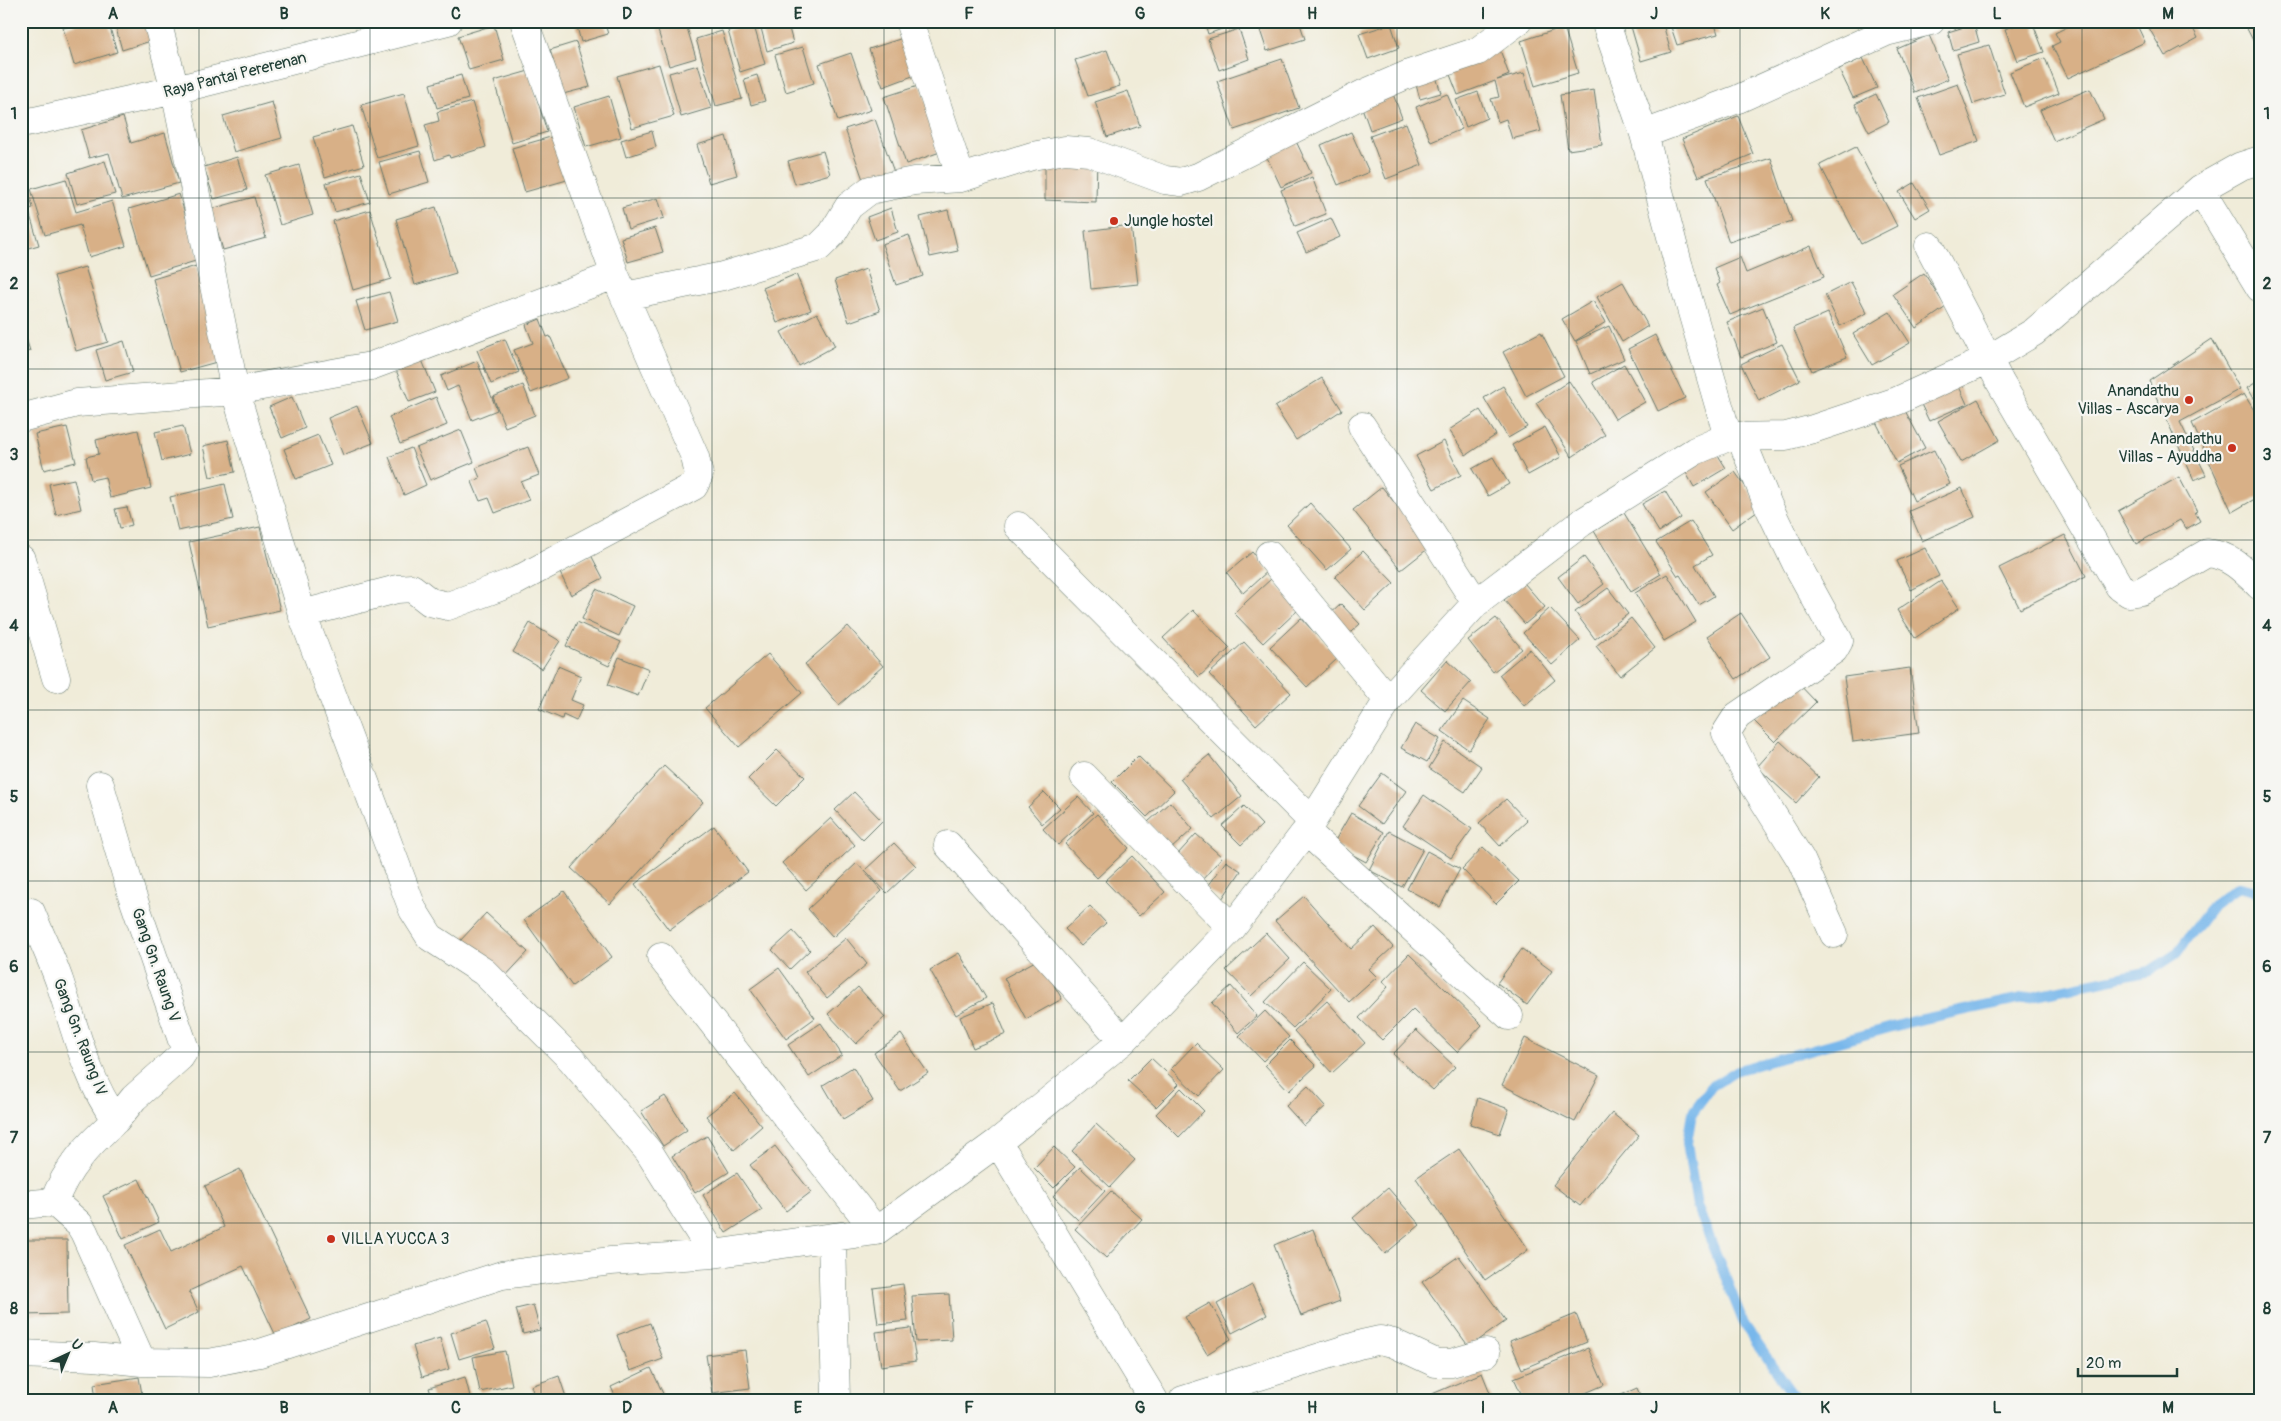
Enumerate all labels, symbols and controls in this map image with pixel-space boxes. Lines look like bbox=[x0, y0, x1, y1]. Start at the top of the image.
text: A bbox=[108, 4, 119, 24]
text: B bbox=[279, 4, 289, 24]
text: C bbox=[451, 4, 461, 24]
text: D bbox=[622, 4, 632, 24]
text: E bbox=[794, 4, 803, 24]
text: F bbox=[964, 4, 974, 24]
text: G bbox=[1135, 4, 1146, 24]
text: H bbox=[1307, 4, 1317, 24]
text: I bbox=[1481, 4, 1485, 24]
text: J bbox=[1650, 4, 1658, 24]
text: K bbox=[1820, 4, 1830, 24]
text: L bbox=[1992, 4, 2002, 24]
text: M bbox=[2162, 4, 2174, 24]
street label: Raya Pantai Pererenan bbox=[161, 48, 309, 102]
text: 1 bbox=[11, 104, 17, 124]
text: 1 bbox=[2264, 104, 2270, 124]
place label: Jungle hostel bbox=[1124, 211, 1213, 231]
marker: Jungle hostel bbox=[1108, 215, 1120, 227]
text: 2 bbox=[10, 274, 19, 294]
text: 2 bbox=[2263, 274, 2272, 294]
place label: Anandathu Villas - Ascarya bbox=[2078, 381, 2179, 419]
marker: Anandathu Villas - Ascarya bbox=[2183, 394, 2195, 406]
place label: Anandathu Villas - Ayuddha bbox=[2118, 429, 2222, 467]
marker: Anandathu Villas - Ayuddha bbox=[2226, 442, 2238, 454]
text: 3 bbox=[10, 445, 19, 465]
text: 3 bbox=[2263, 445, 2272, 465]
text: 4 bbox=[9, 616, 19, 636]
text: 4 bbox=[2262, 616, 2272, 636]
text: 5 bbox=[10, 787, 19, 807]
text: 5 bbox=[2263, 787, 2272, 807]
street label: Gang Gn. Raung V bbox=[127, 905, 185, 1025]
text: 6 bbox=[9, 957, 19, 977]
text: 6 bbox=[2262, 957, 2272, 977]
street label: Gang Gn. Raung IV bbox=[48, 976, 112, 1098]
text: 7 bbox=[10, 1128, 19, 1148]
text: 7 bbox=[2263, 1128, 2272, 1148]
place label: VILLA YUCCA 3 bbox=[341, 1229, 449, 1249]
marker: VILLA YUCCA 3 bbox=[325, 1233, 337, 1245]
text: 8 bbox=[10, 1299, 18, 1319]
text: 8 bbox=[2263, 1299, 2271, 1319]
north arrow bbox=[42, 1328, 92, 1378]
text: U bbox=[67, 1336, 86, 1354]
scale bar bbox=[2078, 1346, 2177, 1378]
text: 20 m bbox=[2086, 1354, 2121, 1373]
text: A bbox=[108, 1398, 119, 1418]
text: B bbox=[279, 1398, 289, 1418]
text: C bbox=[451, 1398, 461, 1418]
text: D bbox=[622, 1398, 632, 1418]
text: E bbox=[794, 1398, 803, 1418]
text: F bbox=[964, 1398, 974, 1418]
text: G bbox=[1135, 1398, 1146, 1418]
text: H bbox=[1307, 1398, 1317, 1418]
text: I bbox=[1481, 1398, 1485, 1418]
text: J bbox=[1650, 1398, 1658, 1418]
text: K bbox=[1820, 1398, 1830, 1418]
text: L bbox=[1992, 1398, 2002, 1418]
text: M bbox=[2162, 1398, 2174, 1418]

